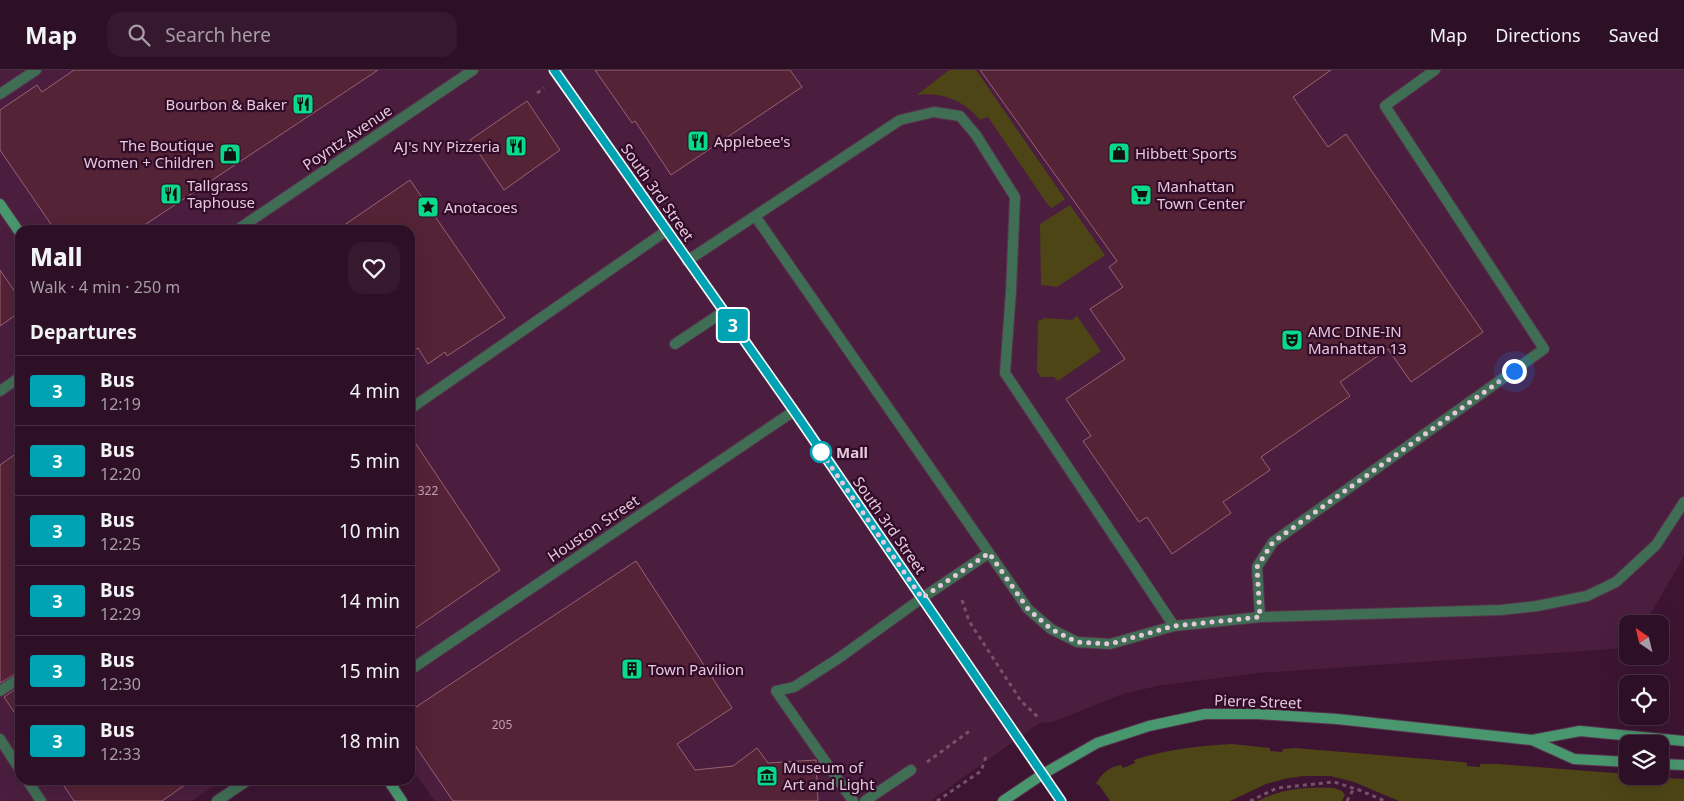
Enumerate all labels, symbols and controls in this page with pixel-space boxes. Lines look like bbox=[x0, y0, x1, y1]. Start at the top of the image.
search box bbox=[107, 12, 457, 57]
text: Map bbox=[25, 18, 77, 51]
icon: search bbox=[125, 21, 153, 49]
text: Search here bbox=[165, 22, 271, 48]
text: Map bbox=[1430, 23, 1467, 47]
text: Directions bbox=[1495, 23, 1581, 47]
text: Saved bbox=[1609, 23, 1659, 47]
restaurant icon: Bourbon & Baker bbox=[291, 92, 315, 116]
place label: Bourbon & Baker bbox=[166, 94, 287, 114]
street label: Poyntz Avenue bbox=[298, 100, 396, 174]
restaurant icon: Applebee's bbox=[686, 129, 710, 153]
place label: Applebee's bbox=[714, 131, 790, 151]
restaurant icon: AJ's NY Pizzeria bbox=[504, 134, 528, 158]
place label: The Boutique Women + Children bbox=[84, 135, 214, 172]
place label: AJ's NY Pizzeria bbox=[394, 136, 500, 156]
street label: South 3rd Street bbox=[617, 139, 699, 245]
shop icon: Hibbett Sports bbox=[1107, 141, 1131, 165]
shop icon: The Boutique Women + Children bbox=[218, 142, 242, 166]
place label: Hibbett Sports bbox=[1135, 143, 1237, 163]
place label: Tallgrass Taphouse bbox=[187, 175, 255, 212]
place label: Manhattan Town Center bbox=[1157, 176, 1245, 213]
restaurant icon: Tallgrass Taphouse bbox=[159, 182, 183, 206]
supermarket icon: Manhattan Town Center bbox=[1129, 183, 1153, 207]
place icon: Anotacoes bbox=[416, 195, 440, 219]
place label: Anotacoes bbox=[444, 197, 518, 217]
text: Mall bbox=[30, 240, 82, 273]
button: heart bbox=[348, 242, 400, 294]
text: Walk · 4 min · 250 m bbox=[30, 276, 180, 298]
line badge: 3 bbox=[717, 309, 749, 341]
text: 3 bbox=[728, 313, 738, 337]
text: Departures bbox=[30, 319, 137, 345]
place label: AMC DINE-IN Manhattan 13 bbox=[1308, 321, 1407, 358]
theatre icon: AMC DINE-IN Manhattan 13 bbox=[1280, 328, 1304, 352]
your location bbox=[1502, 359, 1527, 384]
text: Bus bbox=[100, 367, 135, 393]
text: 4 min bbox=[350, 378, 400, 404]
text: 3 bbox=[52, 379, 63, 403]
text: 12:19 bbox=[100, 393, 141, 415]
text: Bus bbox=[100, 437, 135, 463]
marker: Mall bbox=[810, 441, 832, 463]
place label: Mall bbox=[836, 442, 868, 462]
text: 5 min bbox=[350, 448, 400, 474]
text: 3 bbox=[52, 449, 63, 473]
text: 12:20 bbox=[100, 463, 141, 485]
street label: South 3rd Street bbox=[849, 472, 931, 578]
house number: 322 bbox=[418, 482, 438, 499]
street label: Houston Street bbox=[543, 490, 643, 566]
text: Bus bbox=[100, 507, 135, 533]
text: 10 min bbox=[339, 518, 400, 544]
text: 3 bbox=[52, 519, 63, 543]
text: 12:25 bbox=[100, 533, 141, 555]
text: Bus bbox=[100, 577, 135, 603]
text: 14 min bbox=[339, 588, 400, 614]
text: 3 bbox=[52, 589, 63, 613]
text: 12:29 bbox=[100, 603, 141, 625]
north arrow bbox=[1619, 615, 1669, 665]
map controls bbox=[1619, 615, 1669, 785]
text: Bus bbox=[100, 647, 135, 673]
building icon: Town Pavilion bbox=[620, 657, 644, 681]
text: 15 min bbox=[339, 658, 400, 684]
text: 3 bbox=[52, 659, 63, 683]
place label: Town Pavilion bbox=[648, 659, 744, 679]
text: 12:30 bbox=[100, 673, 141, 695]
button: locate bbox=[1619, 675, 1669, 725]
street label: Pierre Street bbox=[1214, 689, 1303, 713]
house number: 205 bbox=[492, 716, 512, 733]
text: Bus bbox=[100, 717, 135, 743]
text: 18 min bbox=[339, 728, 400, 754]
text: 3 bbox=[52, 729, 63, 753]
button: layers bbox=[1619, 735, 1669, 785]
text: 12:33 bbox=[100, 743, 141, 765]
place label: Museum of Art and Light bbox=[783, 757, 875, 794]
museum icon: Museum of Art and Light bbox=[755, 764, 779, 788]

